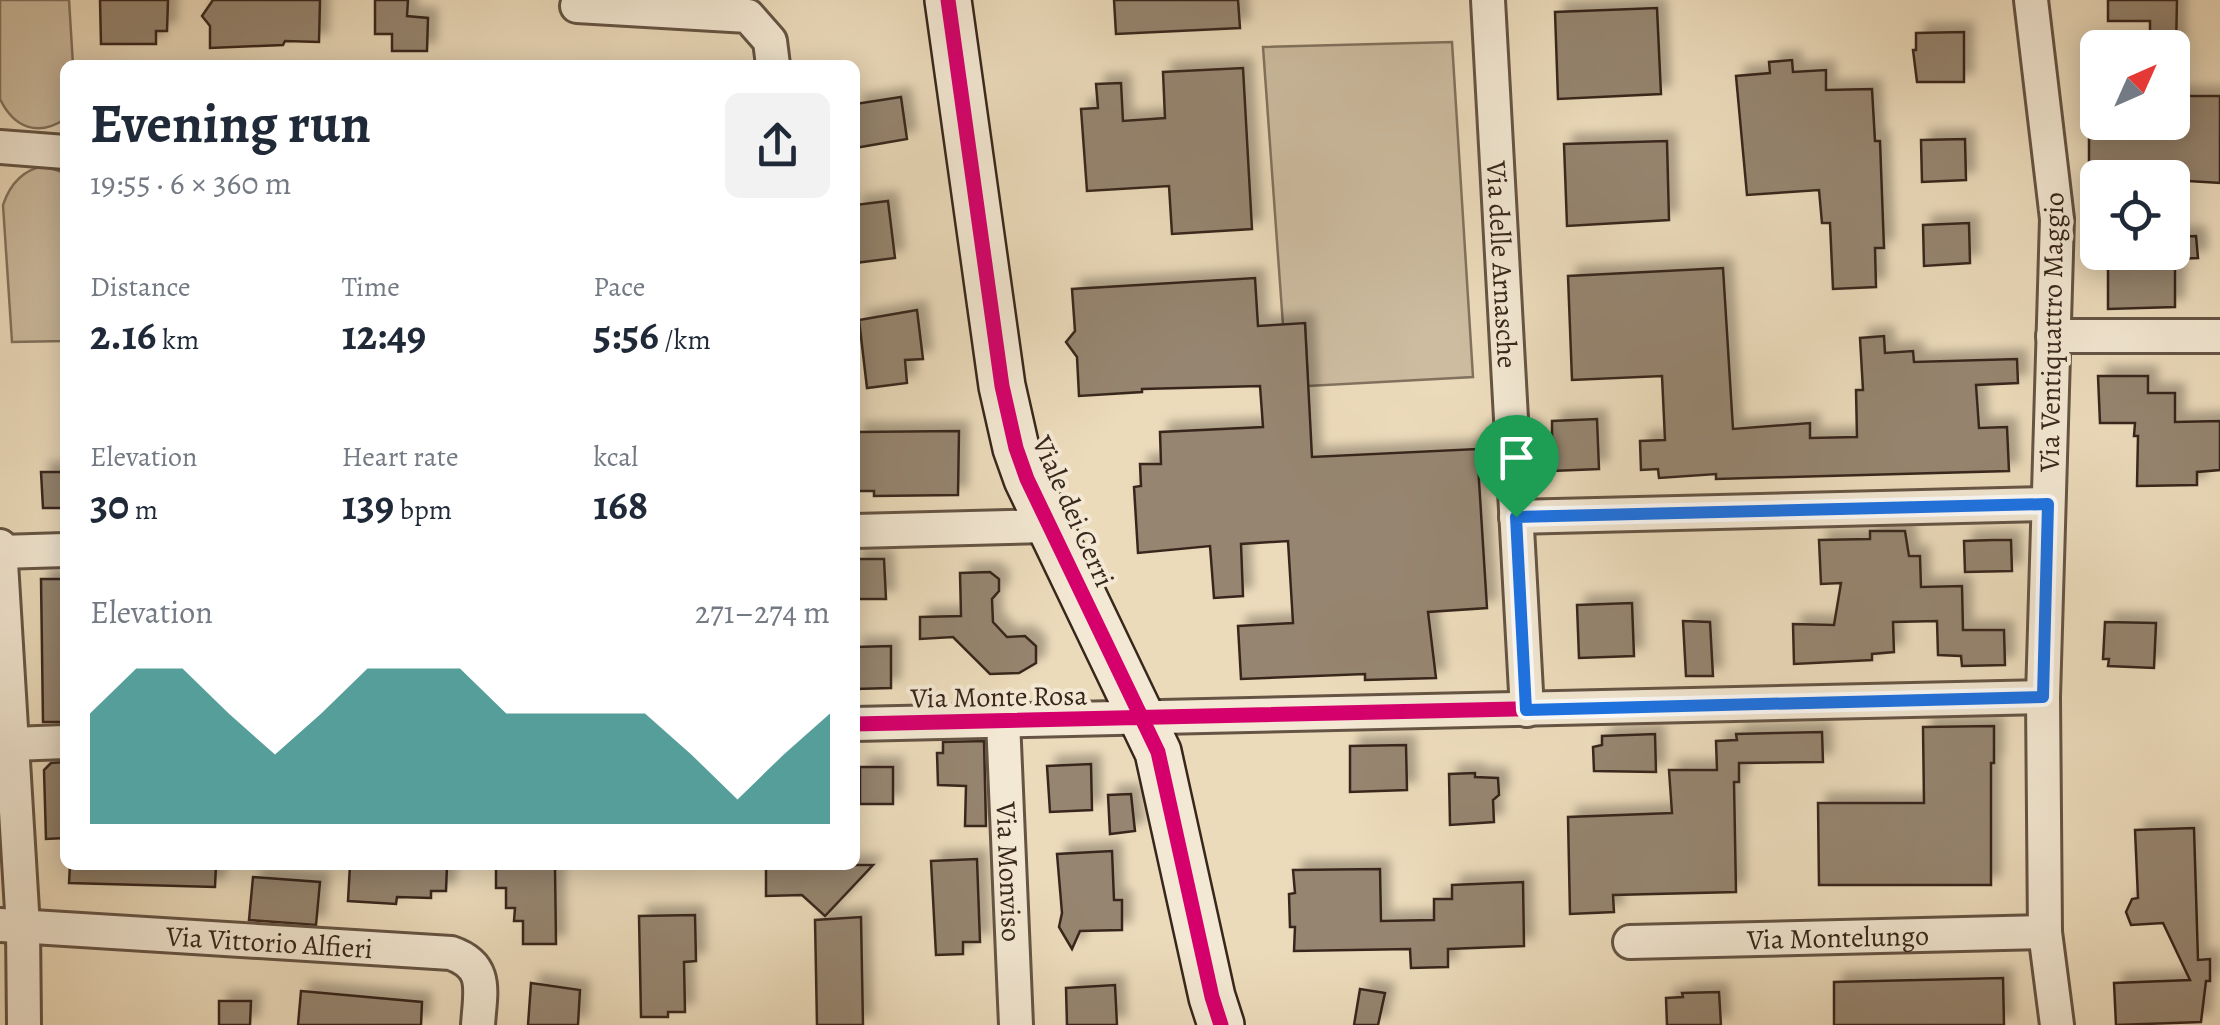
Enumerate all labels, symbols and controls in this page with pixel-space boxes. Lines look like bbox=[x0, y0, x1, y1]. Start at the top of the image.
north arrow bbox=[2080, 30, 2190, 140]
map controls bbox=[2080, 30, 2190, 270]
text: Evening run bbox=[90, 86, 371, 161]
button: share bbox=[725, 93, 830, 198]
street label: Via delle Arnasche bbox=[1477, 159, 1526, 369]
button: locate bbox=[2080, 160, 2190, 270]
text: 19:55 · 6 × 360 m bbox=[90, 161, 291, 205]
street label: Via Ventiquattro Maggio bbox=[2031, 192, 2073, 473]
text: Distance bbox=[90, 268, 190, 306]
text: Time bbox=[342, 268, 400, 306]
text: Pace bbox=[593, 268, 645, 306]
text: 2.16 bbox=[90, 306, 157, 363]
text: 12:49 bbox=[342, 306, 426, 363]
text: 5:56 bbox=[593, 306, 659, 363]
text: km bbox=[157, 321, 199, 359]
text: /km bbox=[659, 321, 711, 359]
pin bbox=[1474, 415, 1559, 518]
street label: Viale dei Cerri bbox=[1022, 429, 1123, 593]
icon: arrive bbox=[1489, 430, 1544, 485]
text: Elevation bbox=[90, 438, 197, 476]
text: Heart rate bbox=[342, 438, 459, 476]
text: kcal bbox=[593, 438, 638, 476]
text: 30 bbox=[90, 476, 129, 533]
text: 139 bbox=[342, 476, 394, 533]
text: 168 bbox=[593, 476, 648, 533]
text: m bbox=[129, 491, 158, 529]
text: bpm bbox=[394, 491, 452, 529]
text: Elevation bbox=[90, 590, 213, 634]
text: 271–274 m bbox=[695, 590, 830, 634]
street label: Via Monte Rosa bbox=[909, 676, 1088, 718]
street label: Via Monviso bbox=[986, 800, 1030, 943]
street label: Via Vittorio Alfieri bbox=[164, 917, 374, 968]
street label: Via Montelungo bbox=[1745, 917, 1929, 959]

